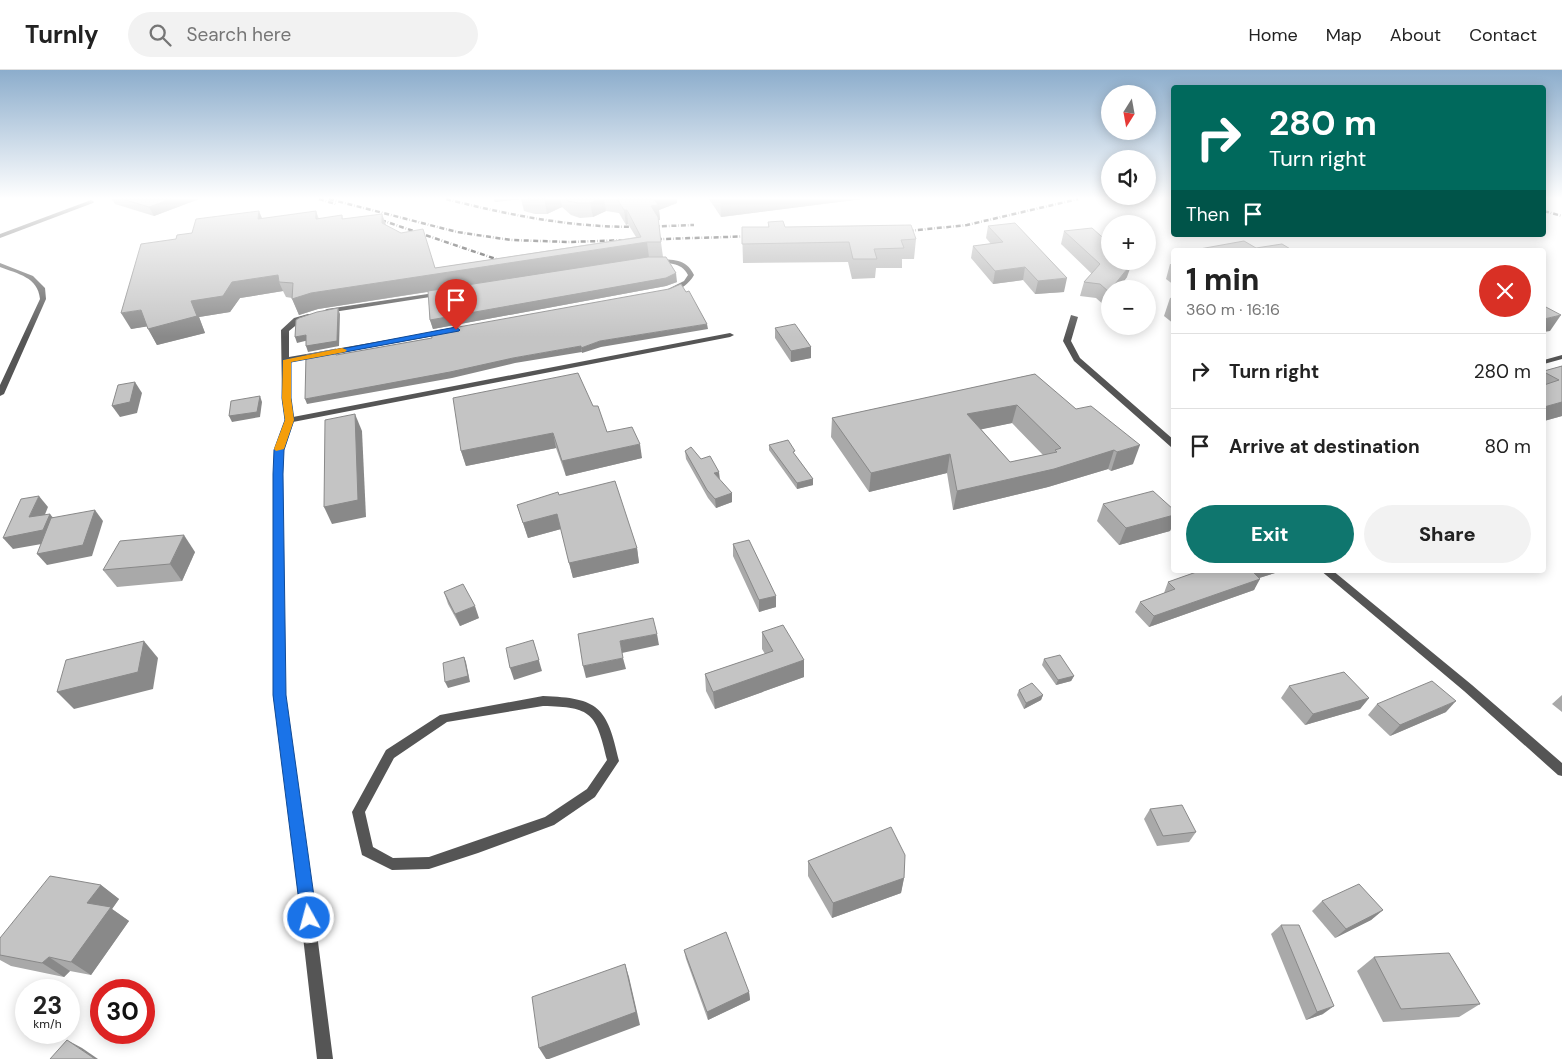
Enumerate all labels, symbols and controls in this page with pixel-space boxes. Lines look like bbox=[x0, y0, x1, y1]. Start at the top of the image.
search box bbox=[128, 12, 478, 57]
text: Turnly bbox=[25, 19, 98, 50]
icon: search bbox=[146, 21, 174, 49]
text: Search here bbox=[186, 22, 291, 47]
text: Home bbox=[1248, 23, 1298, 47]
text: Map bbox=[1326, 23, 1362, 47]
text: About bbox=[1390, 23, 1441, 47]
text: Contact bbox=[1469, 23, 1537, 47]
north arrow bbox=[1101, 85, 1156, 140]
map controls bbox=[1101, 85, 1156, 335]
text: 280 m bbox=[1269, 100, 1377, 146]
icon: right bbox=[1186, 105, 1251, 170]
text: Turn right bbox=[1269, 144, 1366, 173]
button: sound bbox=[1101, 150, 1156, 205]
icon: arrive bbox=[1239, 200, 1267, 228]
text: Then bbox=[1186, 202, 1229, 227]
button: + bbox=[1101, 215, 1156, 270]
text: 1 min bbox=[1186, 260, 1259, 299]
button: close bbox=[1479, 265, 1531, 317]
pin bbox=[435, 279, 477, 330]
button: − bbox=[1101, 280, 1156, 335]
icon: arrive bbox=[442, 286, 470, 314]
text: 360 m · 16:16 bbox=[1186, 299, 1280, 320]
icon: right bbox=[1186, 357, 1214, 385]
text: Turn right bbox=[1229, 359, 1319, 384]
text: 280 m bbox=[1474, 359, 1531, 384]
icon: arrive bbox=[1186, 432, 1214, 460]
text: Arrive at destination bbox=[1229, 434, 1420, 459]
text: 80 m bbox=[1484, 434, 1531, 459]
button: Exit bbox=[1186, 505, 1354, 563]
button: Share bbox=[1364, 505, 1531, 563]
position arrow bbox=[282, 891, 334, 943]
speed limit sign: 30 bbox=[90, 979, 155, 1044]
text: 23 bbox=[33, 989, 62, 1022]
text: km/h bbox=[33, 1016, 62, 1032]

